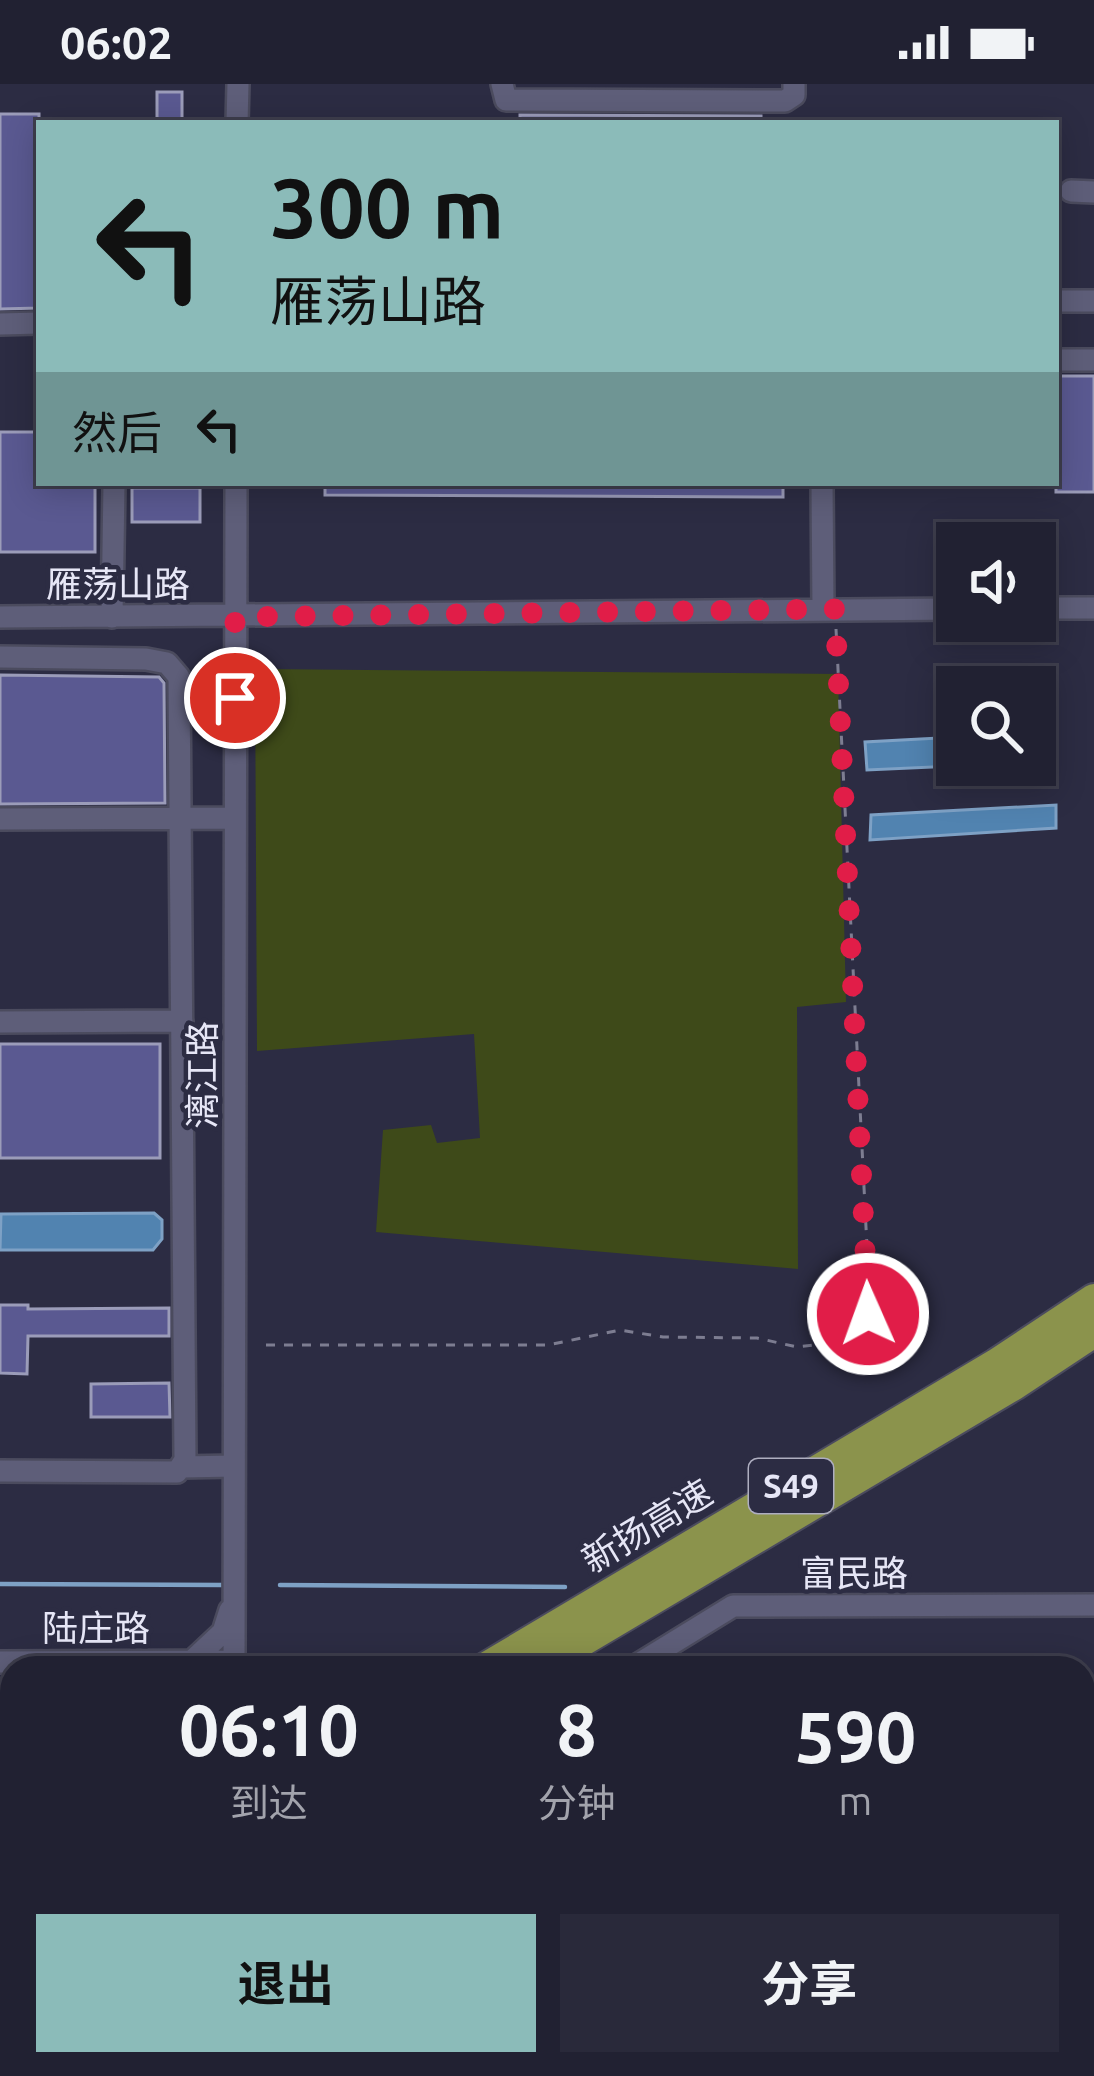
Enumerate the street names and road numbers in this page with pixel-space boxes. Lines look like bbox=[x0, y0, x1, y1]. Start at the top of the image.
street label: 雁荡山路 bbox=[46, 563, 190, 604]
street label: 漓江路 bbox=[181, 1021, 222, 1129]
road number: S49 bbox=[749, 1459, 833, 1513]
street label: 新扬高速 bbox=[574, 1471, 719, 1580]
street label: 富民路 bbox=[800, 1552, 908, 1593]
street label: 陆庄路 bbox=[42, 1607, 150, 1648]

